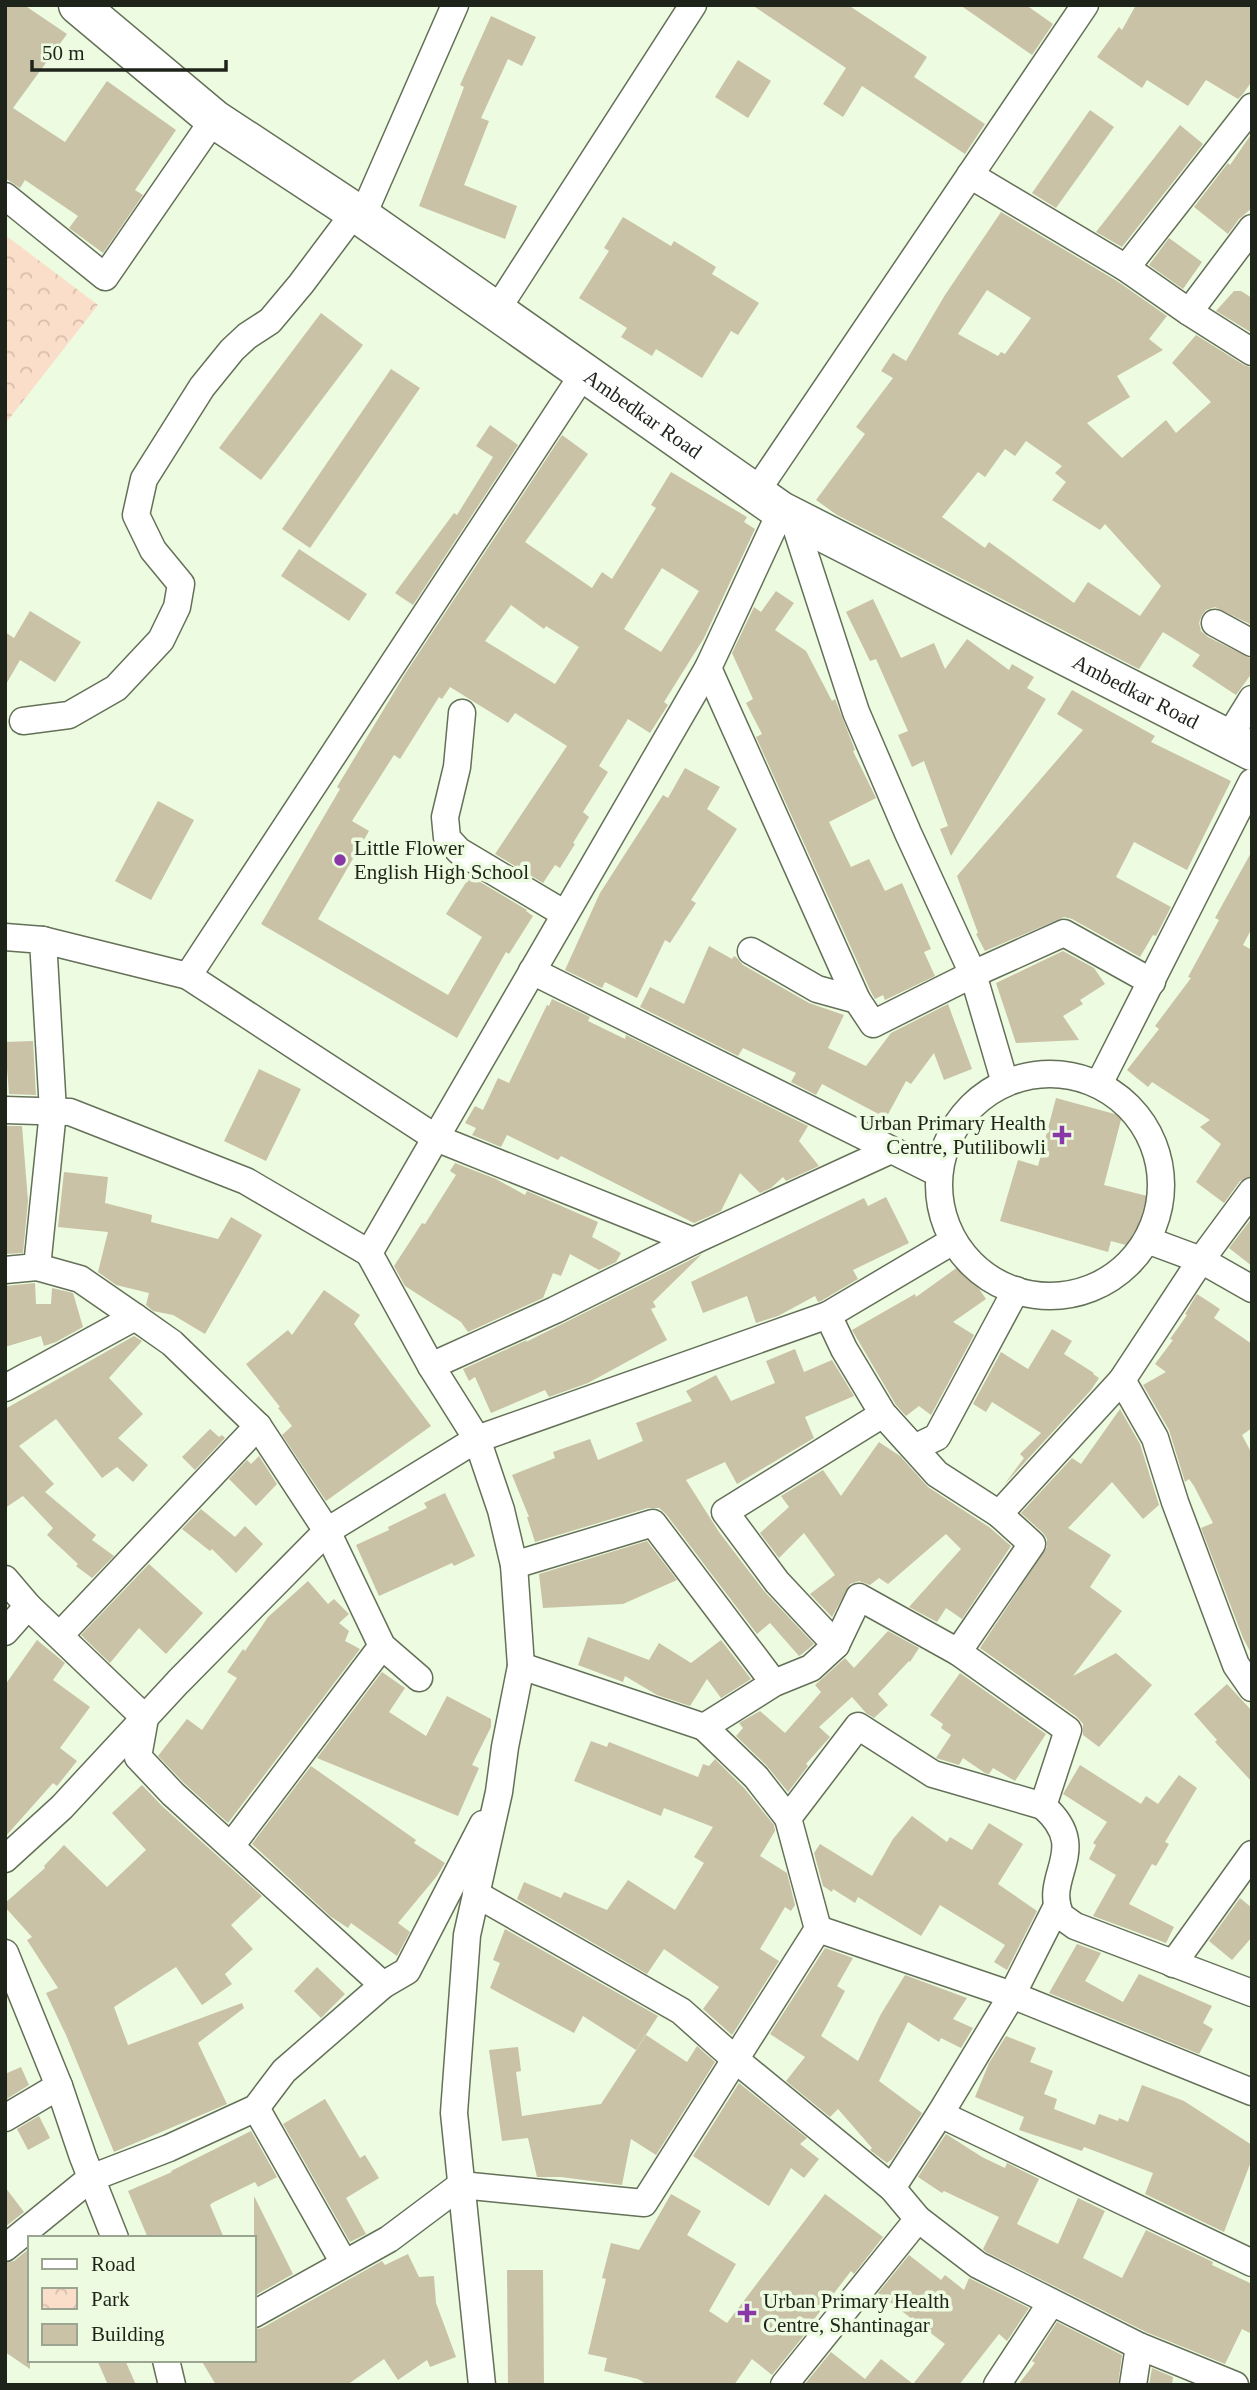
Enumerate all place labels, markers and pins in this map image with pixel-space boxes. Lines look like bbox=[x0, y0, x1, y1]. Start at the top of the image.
place label: Little Flower English High School bbox=[354, 836, 529, 884]
marker: Little Flower English High School bbox=[332, 852, 348, 868]
place label: Urban Primary Health Centre, Putilibowli bbox=[859, 1111, 1046, 1159]
marker: Urban Primary Health Centre, Putilibowli bbox=[1052, 1125, 1072, 1145]
place label: Urban Primary Health Centre, Shantinagar bbox=[763, 2289, 950, 2337]
marker: Urban Primary Health Centre, Shantinagar bbox=[737, 2303, 757, 2323]

